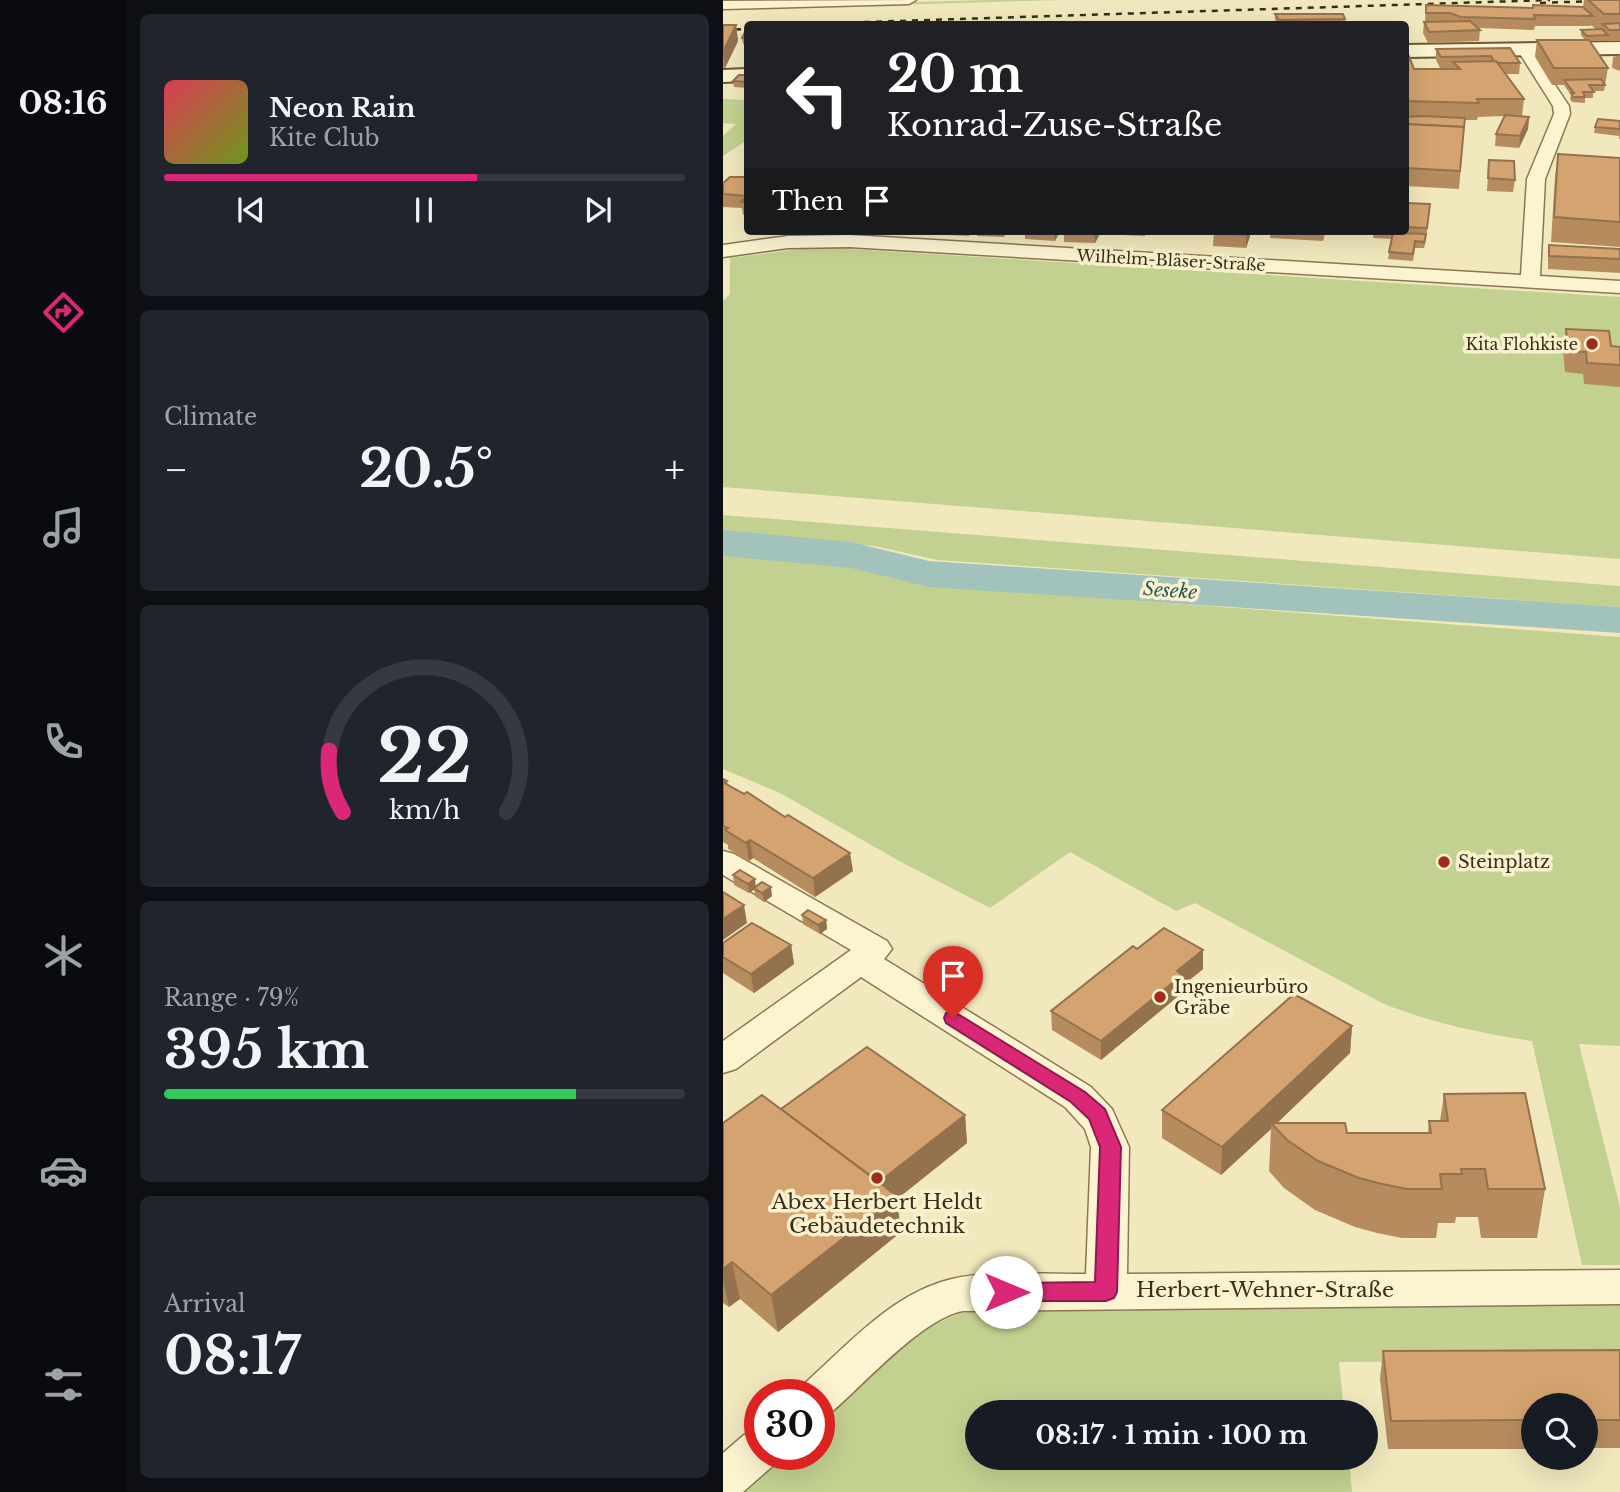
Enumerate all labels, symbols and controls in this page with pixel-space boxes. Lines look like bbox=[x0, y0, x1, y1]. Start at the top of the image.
text: 20 m bbox=[887, 44, 1023, 105]
icon: left bbox=[772, 49, 863, 140]
text: 08:16 bbox=[18, 83, 108, 123]
text: Neon Rain bbox=[269, 92, 415, 124]
text: Konrad-Zuse-Straße bbox=[887, 105, 1222, 145]
text: Kite Club bbox=[269, 124, 380, 152]
icon: arrive bbox=[858, 182, 896, 220]
text: Then bbox=[772, 185, 844, 217]
icon: previous bbox=[232, 191, 270, 229]
icon: pause bbox=[405, 191, 443, 229]
icon: next bbox=[579, 191, 617, 229]
street label: Wilhelm-Bläser-Straße bbox=[1075, 245, 1266, 275]
icon: directions bbox=[39, 288, 88, 337]
place label: Kita Flohkiste bbox=[1466, 334, 1578, 354]
marker: Kita Flohkiste bbox=[1584, 336, 1600, 352]
text: Climate bbox=[164, 403, 257, 431]
text: 20.5° bbox=[359, 437, 493, 501]
text: − bbox=[164, 446, 188, 493]
text: + bbox=[664, 446, 685, 493]
icon: music bbox=[39, 503, 88, 552]
water label: Seseke bbox=[1142, 577, 1198, 604]
text: 22 bbox=[377, 711, 472, 802]
icon: phone bbox=[39, 717, 88, 766]
text: km/h bbox=[389, 795, 460, 826]
place label: Steinplatz bbox=[1458, 851, 1550, 873]
marker: Steinplatz bbox=[1436, 854, 1452, 870]
icon: climate bbox=[39, 931, 88, 980]
pin bbox=[923, 946, 983, 1018]
icon: arrive bbox=[934, 957, 972, 995]
place label: Ingenieurbüro Gräbe bbox=[1174, 976, 1308, 1019]
text: Range · 79% bbox=[164, 984, 299, 1012]
marker: Ingenieurbüro Gräbe bbox=[1152, 989, 1168, 1005]
text: 395 km bbox=[164, 1018, 369, 1082]
icon: car bbox=[39, 1146, 88, 1195]
marker: Abex Herbert Heldt Gebäudetechnik bbox=[869, 1170, 885, 1186]
place label: Abex Herbert Heldt Gebäudetechnik bbox=[771, 1189, 983, 1239]
position arrow bbox=[969, 1255, 1043, 1329]
street label: Herbert-Wehner-Straße bbox=[1136, 1277, 1394, 1303]
text: Arrival bbox=[164, 1290, 245, 1318]
text: 08:17 bbox=[164, 1324, 301, 1388]
icon: filters bbox=[39, 1360, 88, 1409]
speed limit sign: 30 bbox=[744, 1379, 835, 1470]
map controls bbox=[1521, 1393, 1598, 1470]
button: search bbox=[1521, 1393, 1598, 1470]
text: 08:17 · 1 min · 100 m bbox=[1035, 1419, 1308, 1451]

